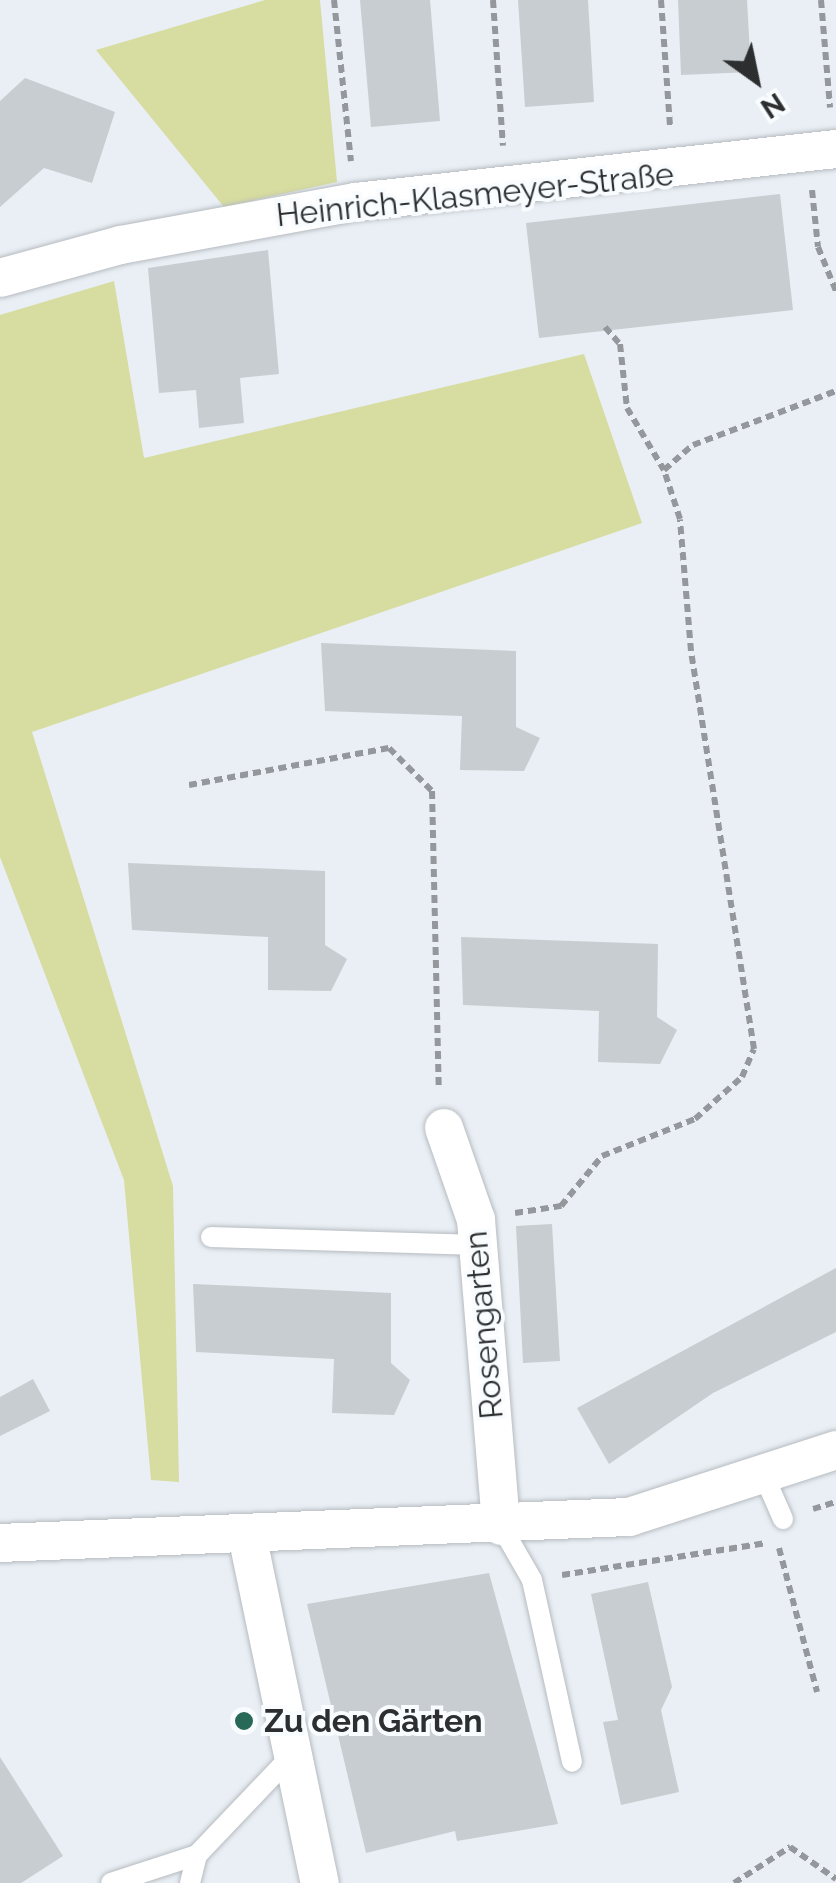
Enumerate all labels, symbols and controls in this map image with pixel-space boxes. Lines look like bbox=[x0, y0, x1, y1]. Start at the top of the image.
north arrow bbox=[706, 30, 806, 130]
text: N bbox=[755, 86, 791, 125]
street label: Heinrich-Klasmeyer-Straße bbox=[274, 155, 676, 235]
street label: Rosengarten bbox=[457, 1229, 511, 1421]
place label: Zu den Gärten bbox=[264, 1702, 483, 1740]
marker: Zu den Gärten bbox=[233, 1710, 255, 1732]

